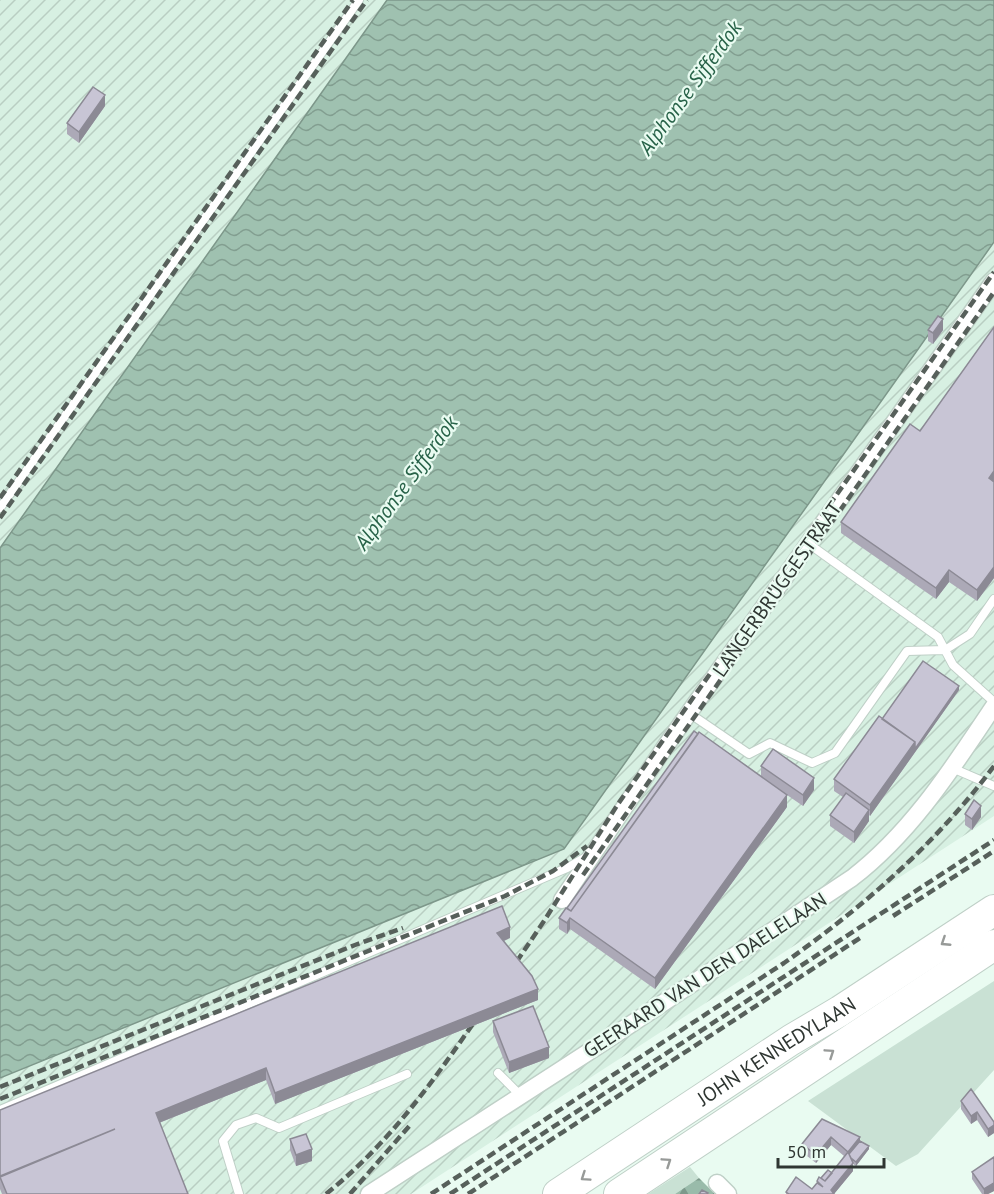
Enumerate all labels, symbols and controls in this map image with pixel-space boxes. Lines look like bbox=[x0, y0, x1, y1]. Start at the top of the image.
water label: Alphonse Sifferdok bbox=[631, 14, 748, 161]
water label: Alphonse Sifferdok bbox=[347, 409, 464, 556]
street label: LANGERBRUGGESTRAAT bbox=[707, 496, 847, 682]
street label: GEERAARD VAN DEN DAELELAAN bbox=[578, 886, 832, 1064]
one-way arrow bbox=[941, 935, 952, 946]
street label: JOHN KENNEDYLAAN bbox=[691, 991, 861, 1112]
one-way arrow bbox=[823, 1050, 834, 1061]
scale bar bbox=[778, 1131, 884, 1169]
text: 50 m bbox=[787, 1140, 826, 1163]
one-way arrow bbox=[661, 1158, 672, 1169]
one-way arrow bbox=[580, 1169, 591, 1180]

